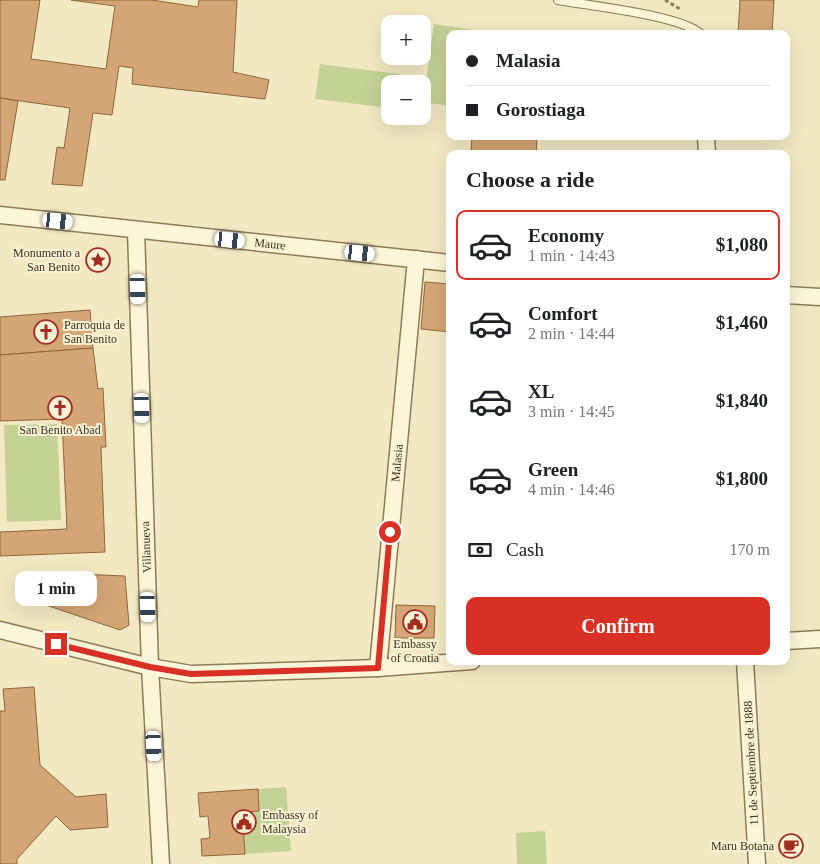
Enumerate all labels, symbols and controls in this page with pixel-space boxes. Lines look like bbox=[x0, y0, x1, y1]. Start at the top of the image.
map controls bbox=[381, 15, 431, 125]
button: + bbox=[381, 15, 431, 65]
text: Malasia bbox=[496, 50, 560, 71]
button: − bbox=[381, 75, 431, 125]
text: Gorostiaga bbox=[496, 99, 585, 120]
text: Choose a ride bbox=[466, 167, 594, 192]
car bbox=[42, 212, 73, 230]
icon: car bbox=[468, 223, 513, 268]
text: Economy bbox=[528, 225, 604, 246]
car bbox=[214, 231, 245, 249]
text: $1,080 bbox=[716, 234, 768, 255]
street label: Maure bbox=[254, 235, 286, 253]
car bbox=[344, 244, 375, 262]
place label: Monumento a San Benito bbox=[13, 246, 81, 274]
place icon: Monumento a San Benito bbox=[85, 247, 111, 273]
text: 1 min · 14:43 bbox=[528, 247, 615, 264]
car bbox=[129, 274, 146, 304]
icon: car bbox=[468, 301, 513, 346]
text: Comfort bbox=[528, 303, 598, 324]
text: $1,460 bbox=[716, 312, 768, 333]
place label: Parroquia de San Benito bbox=[64, 318, 125, 346]
church icon: Parroquia de San Benito bbox=[33, 319, 59, 345]
text: 2 min · 14:44 bbox=[528, 325, 615, 342]
icon: car bbox=[468, 379, 513, 424]
text: XL bbox=[528, 381, 554, 402]
text: $1,840 bbox=[716, 390, 768, 411]
car bbox=[133, 393, 150, 423]
church icon: San Benito Abad bbox=[47, 395, 73, 421]
text: 3 min · 14:45 bbox=[528, 403, 615, 420]
place label: San Benito Abad bbox=[19, 423, 101, 437]
street label: Malasia bbox=[388, 443, 406, 483]
icon: car bbox=[468, 457, 513, 502]
text: Green bbox=[528, 459, 578, 480]
text: $1,800 bbox=[716, 468, 768, 489]
text: 4 min · 14:46 bbox=[528, 481, 615, 498]
street label: Villanueva bbox=[138, 520, 154, 573]
route start bbox=[379, 521, 401, 543]
icon: cash bbox=[466, 536, 494, 564]
text: Cash bbox=[506, 539, 544, 560]
text: 170 m bbox=[730, 541, 770, 558]
callout: 1 min bbox=[15, 572, 97, 606]
text: 1 min bbox=[37, 580, 75, 597]
car bbox=[139, 592, 156, 622]
button: Confirm bbox=[466, 597, 770, 655]
public building icon: Embassy of Croatia bbox=[402, 609, 428, 635]
route end bbox=[45, 633, 67, 655]
place label: Embassy of Croatia bbox=[391, 637, 440, 665]
street label: 11 de Septiembre de 1888 bbox=[741, 700, 761, 826]
car bbox=[145, 731, 162, 761]
place label: Embassy of Malaysia bbox=[262, 808, 318, 836]
public building icon: Embassy of Malaysia bbox=[231, 809, 257, 835]
cafe icon: Maru Botana bbox=[778, 833, 804, 859]
place label: Maru Botana bbox=[711, 839, 775, 853]

